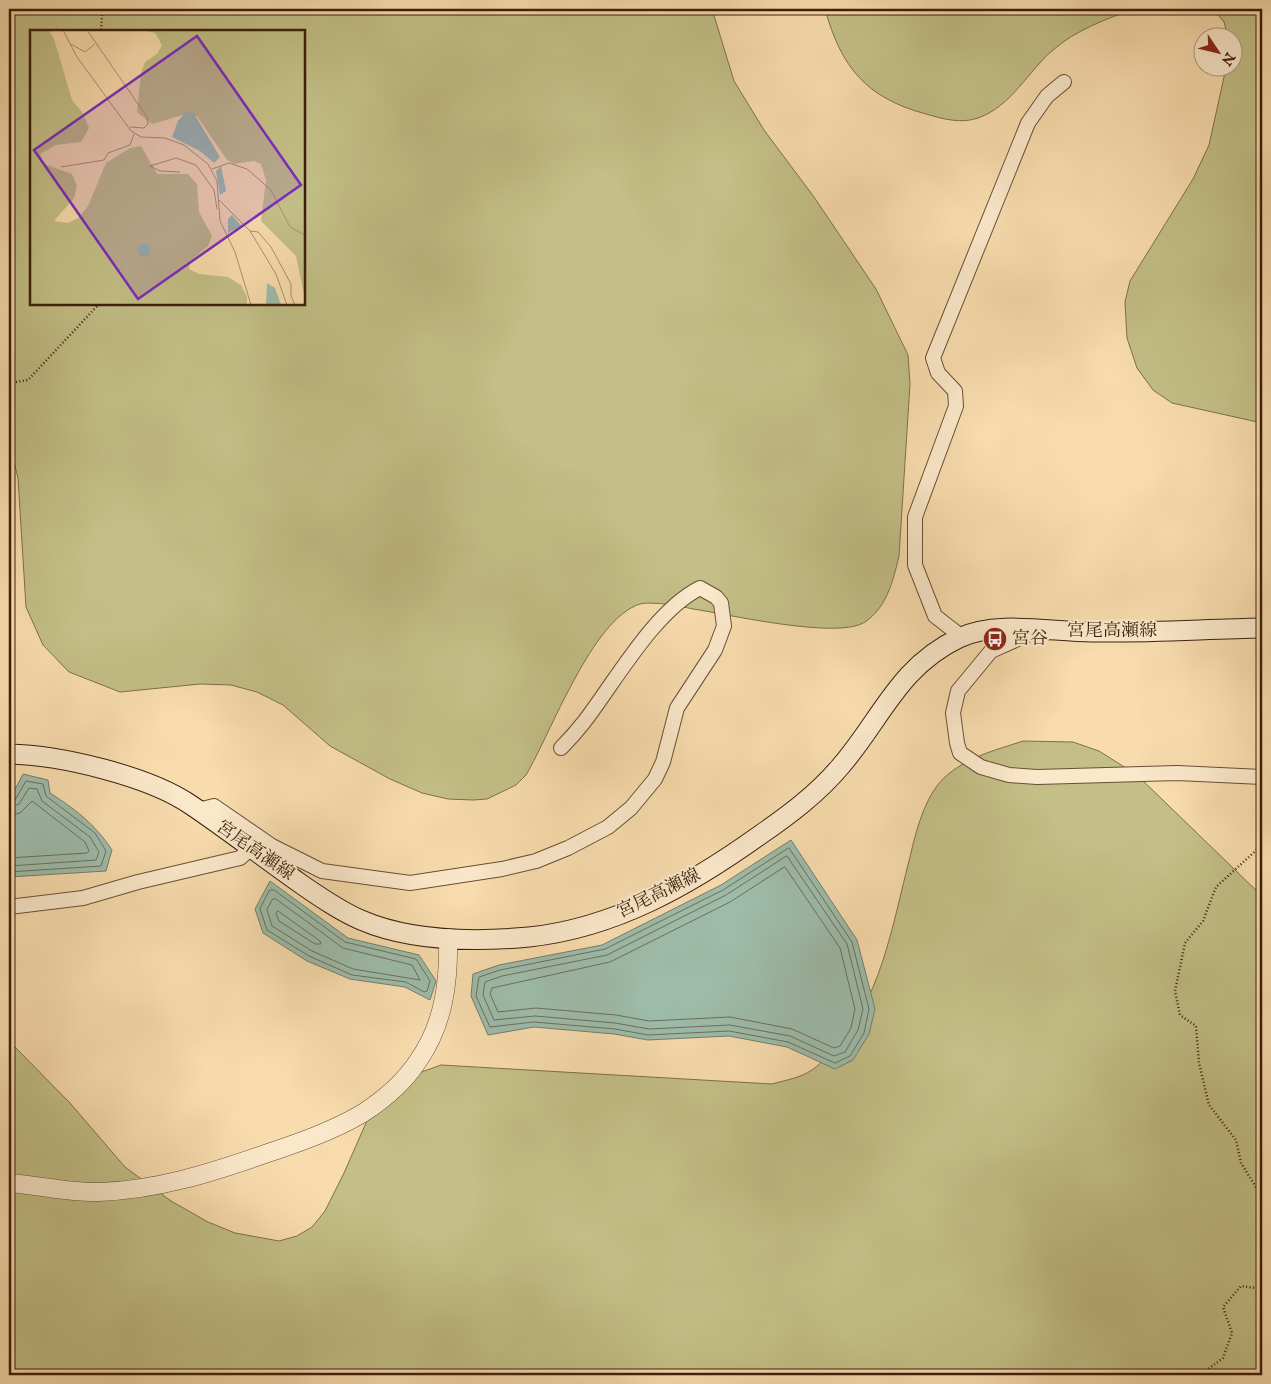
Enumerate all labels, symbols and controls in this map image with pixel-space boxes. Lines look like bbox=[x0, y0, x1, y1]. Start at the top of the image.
north arrow bbox=[1194, 28, 1244, 78]
inset map bbox=[30, 30, 305, 305]
text: N bbox=[1217, 48, 1239, 69]
street label: 宮尾高瀬線 bbox=[1067, 620, 1157, 643]
bus stop icon: 宮谷 bbox=[982, 626, 1008, 652]
place label: 宮谷 bbox=[1012, 628, 1048, 651]
street label: 宮尾高瀬線 bbox=[212, 816, 298, 886]
street label: 宮尾高瀬線 bbox=[614, 864, 704, 924]

